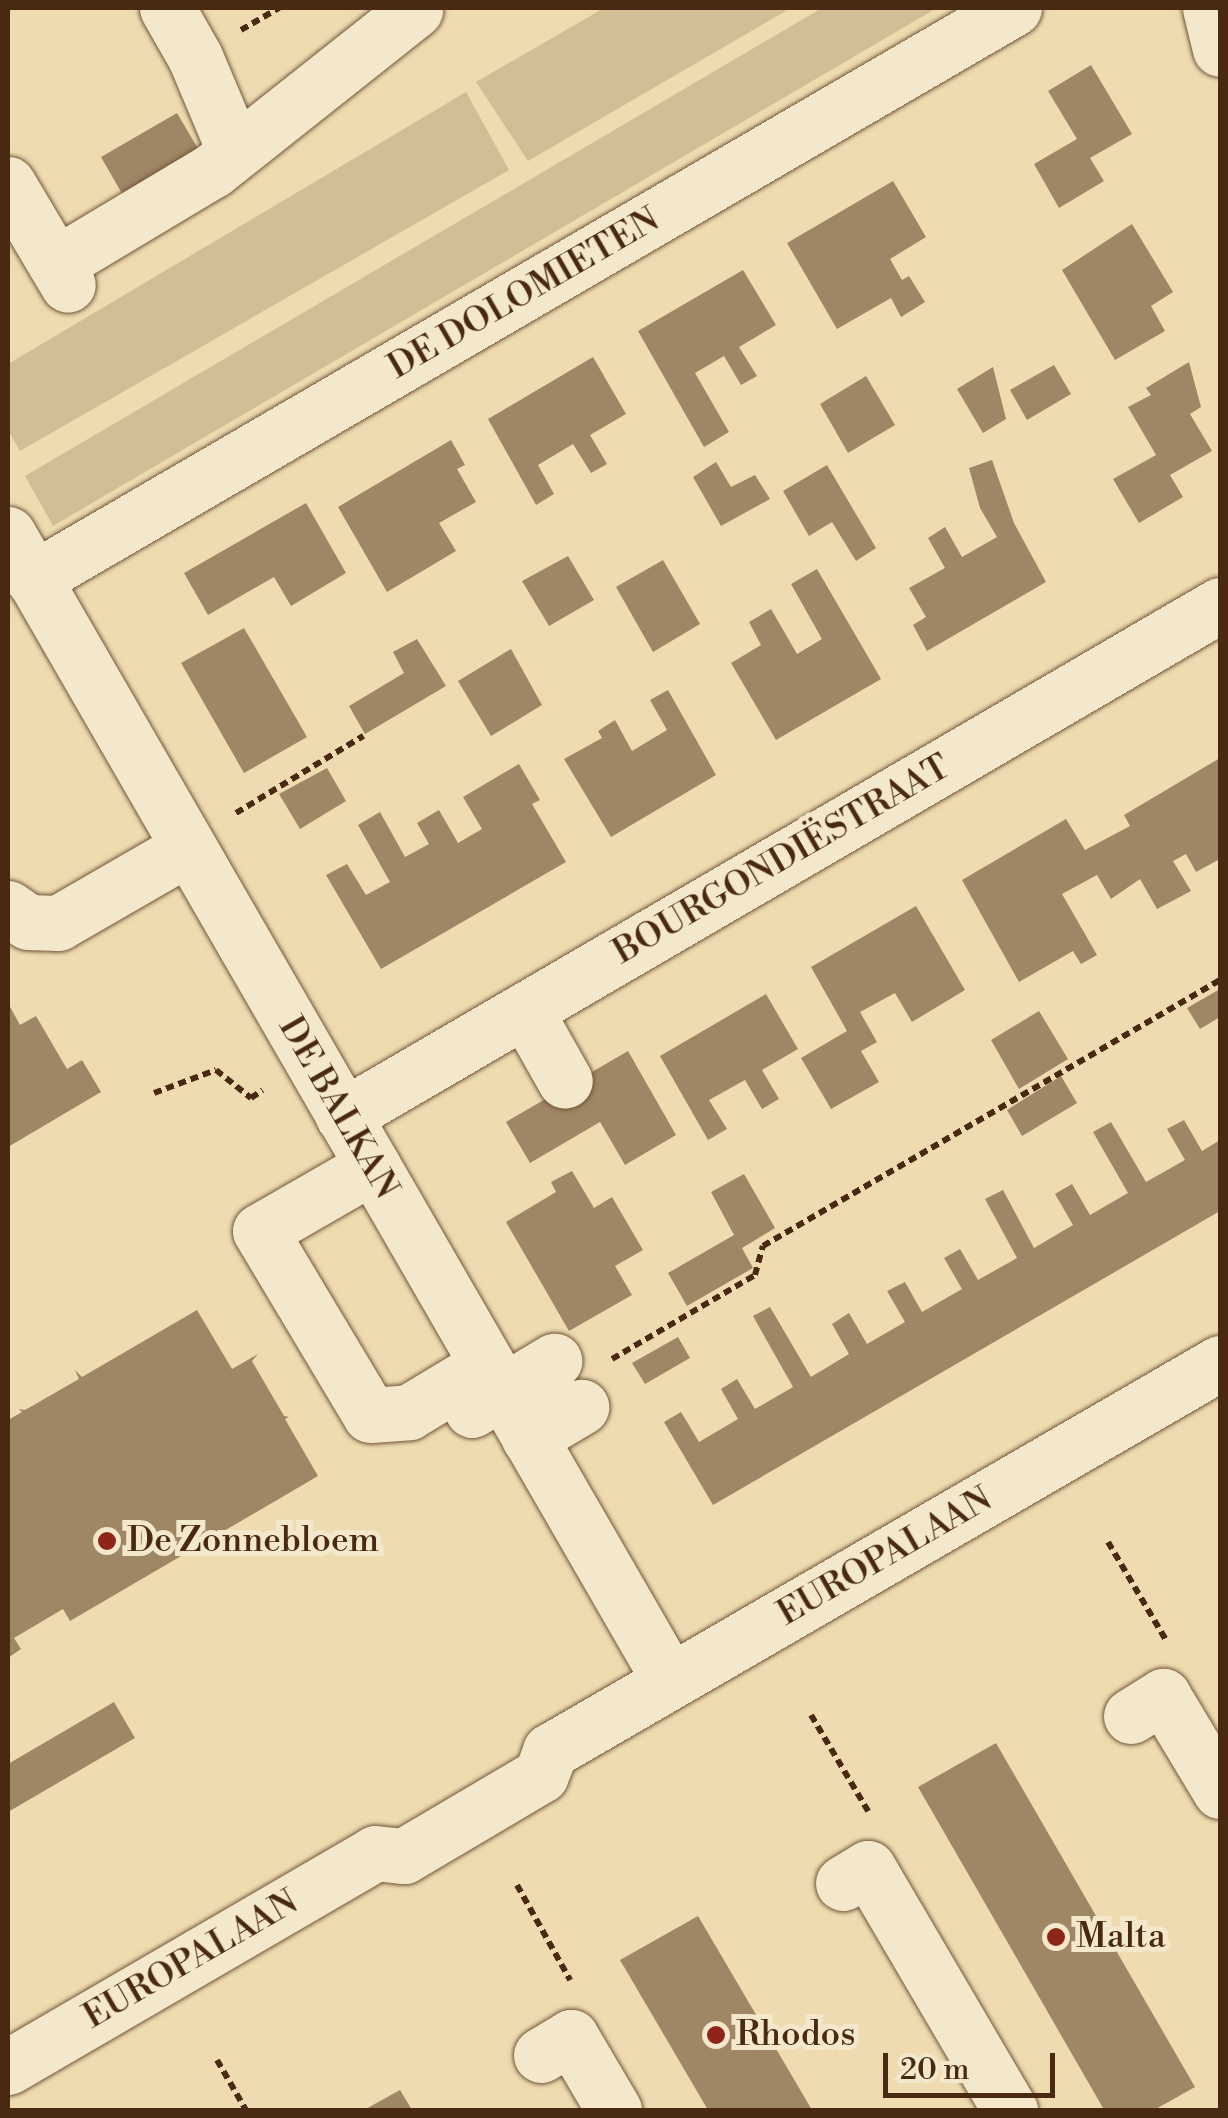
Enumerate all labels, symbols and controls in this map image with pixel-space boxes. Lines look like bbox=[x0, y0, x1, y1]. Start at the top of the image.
street label: DE DOLOMIETEN bbox=[381, 199, 667, 389]
street label: BOURGONDIËSTRAAT bbox=[606, 746, 958, 974]
street label: DE BALKAN bbox=[269, 1009, 407, 1207]
street label: EUROPALAAN bbox=[770, 1479, 1000, 1635]
place label: De Zonnebloem bbox=[127, 1520, 379, 1562]
marker: De Zonnebloem bbox=[96, 1530, 118, 1552]
street label: EUROPALAAN bbox=[76, 1882, 306, 2038]
place label: Malta bbox=[1076, 1916, 1166, 1958]
marker: Malta bbox=[1045, 1926, 1067, 1948]
place label: Rhodos bbox=[736, 2014, 856, 2056]
marker: Rhodos bbox=[705, 2024, 727, 2046]
scale bar bbox=[888, 2033, 1060, 2095]
text: 20 m bbox=[900, 2051, 969, 2089]

